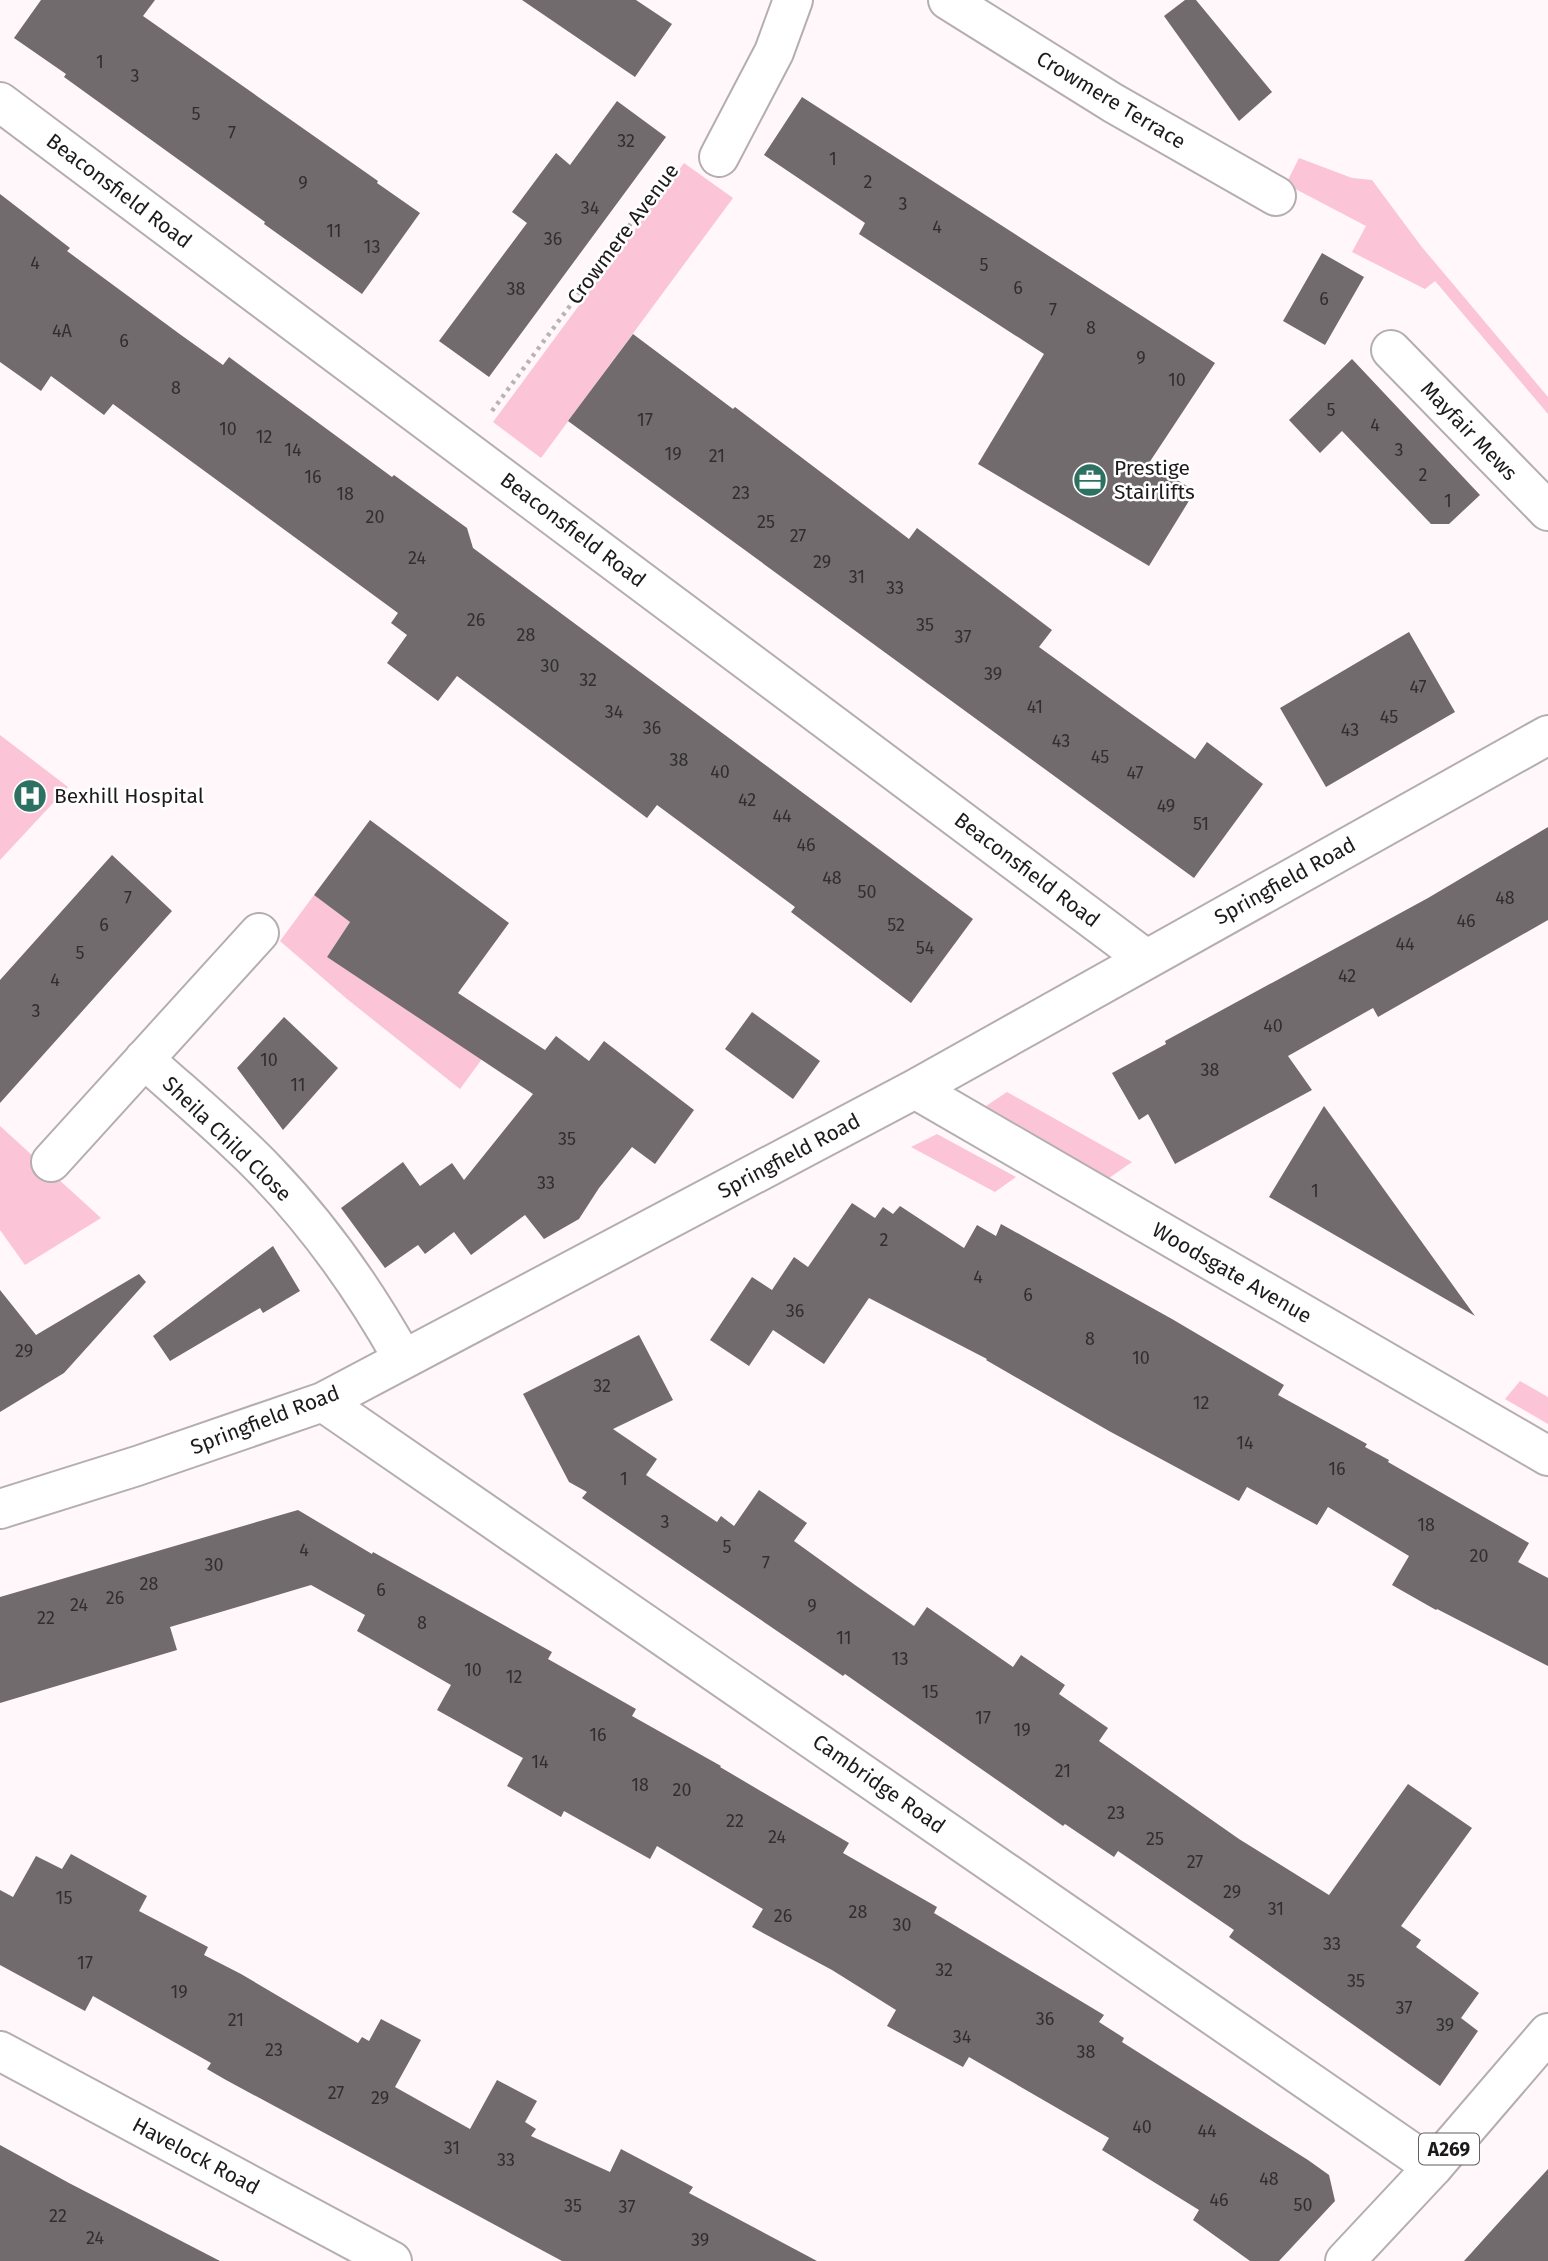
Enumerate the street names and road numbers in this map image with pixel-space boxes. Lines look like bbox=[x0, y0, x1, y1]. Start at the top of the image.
street label: Crowmere Terrace bbox=[1032, 45, 1190, 155]
street label: Beaconsfield Road bbox=[41, 128, 197, 254]
street label: Crowmere Avenue bbox=[562, 158, 684, 310]
street label: Mayfair Mews bbox=[1415, 376, 1523, 486]
street label: Beaconsfield Road bbox=[495, 467, 651, 593]
street label: Beaconsfield Road bbox=[949, 807, 1105, 933]
street label: Springfield Road bbox=[1210, 832, 1360, 930]
street label: Sheila Child Close bbox=[157, 1071, 297, 1207]
street label: Springfield Road bbox=[713, 1108, 865, 1204]
street label: Woodsgate Avenue bbox=[1148, 1217, 1316, 1329]
street label: Springfield Road bbox=[187, 1380, 343, 1460]
street label: Cambridge Road bbox=[808, 1729, 950, 1839]
street label: Havelock Road bbox=[128, 2112, 264, 2200]
road number: A269 bbox=[1419, 2134, 1479, 2164]

